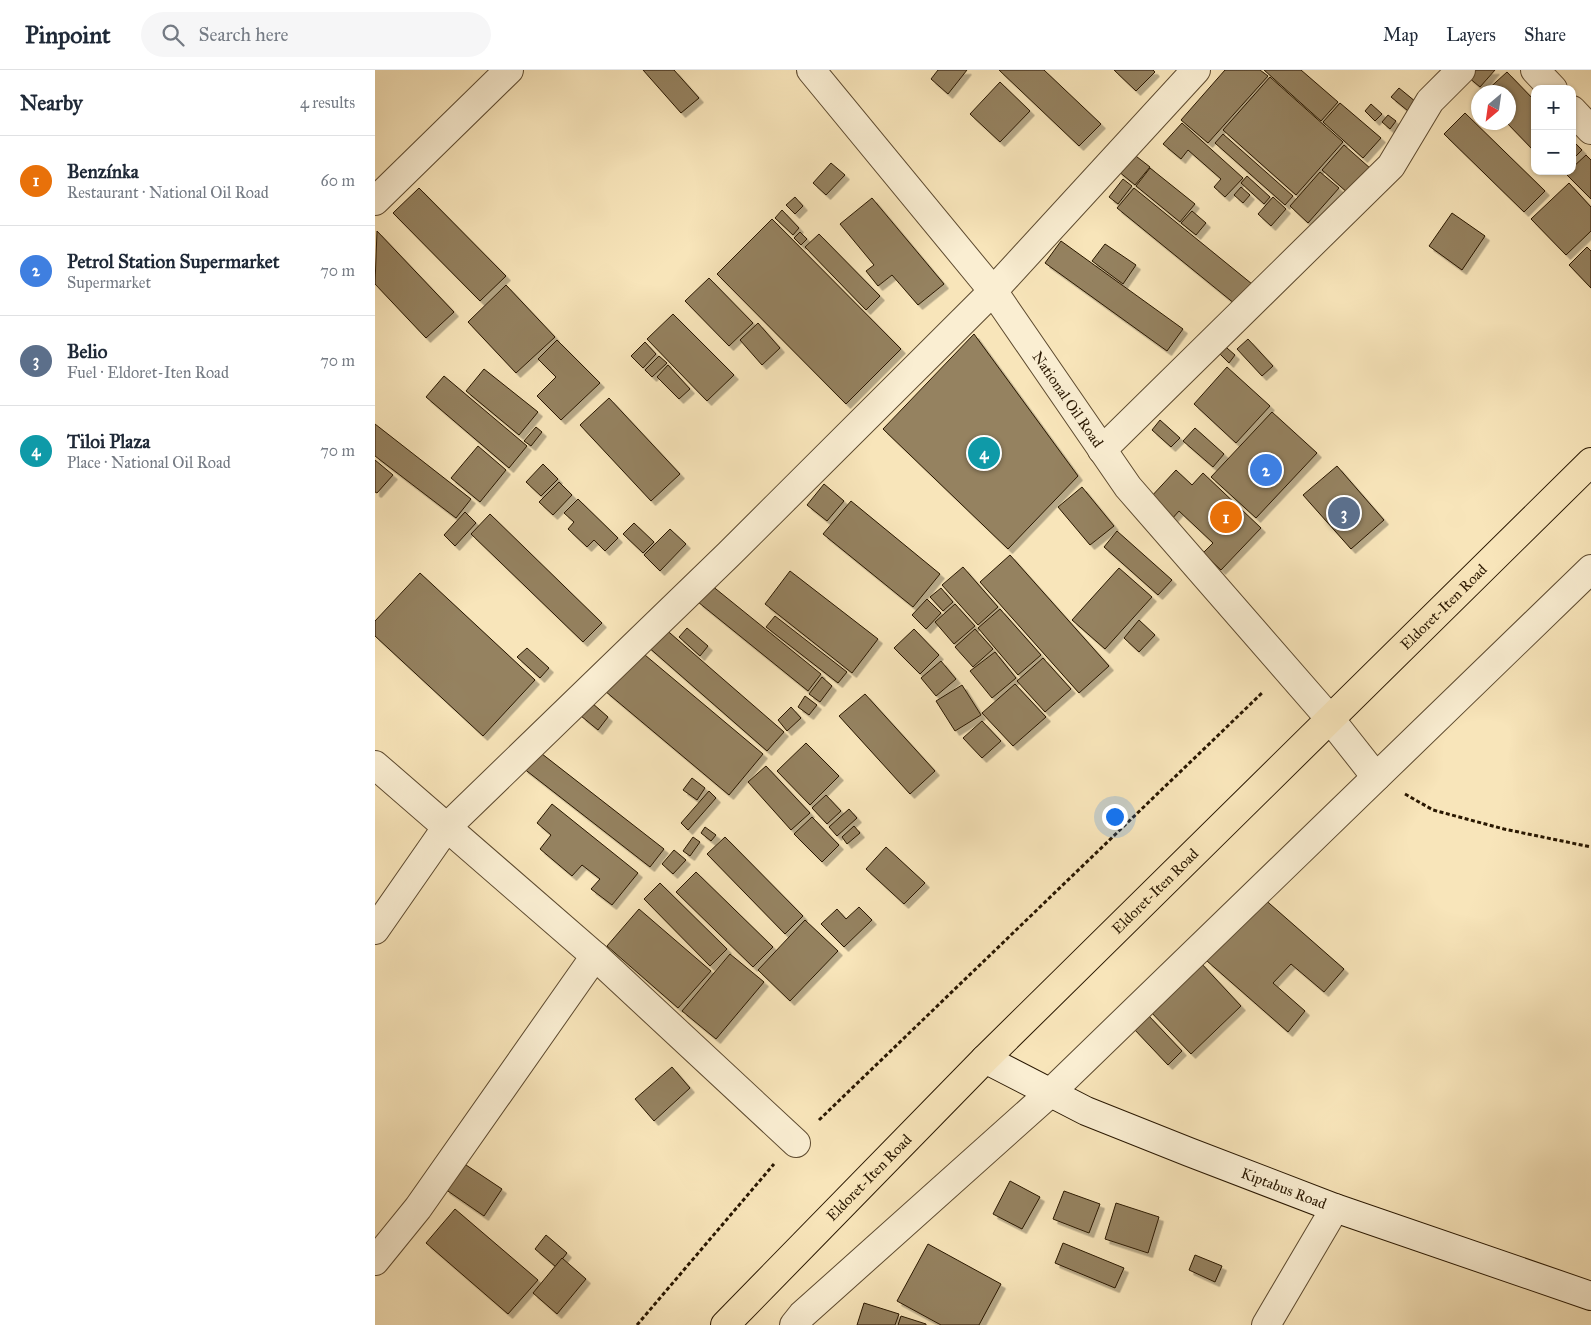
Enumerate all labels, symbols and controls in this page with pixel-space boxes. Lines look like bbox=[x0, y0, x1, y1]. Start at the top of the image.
search box bbox=[141, 12, 491, 57]
text: Pinpoint bbox=[25, 20, 111, 50]
icon: search bbox=[159, 21, 187, 49]
text: Search here bbox=[199, 23, 289, 46]
text: Map bbox=[1383, 24, 1418, 46]
text: Layers bbox=[1446, 24, 1496, 46]
text: Share bbox=[1524, 24, 1566, 46]
north arrow bbox=[1471, 85, 1516, 130]
map controls bbox=[1531, 85, 1576, 175]
button: + bbox=[1531, 85, 1576, 130]
text: Nearby bbox=[20, 90, 83, 116]
text: 4 results bbox=[300, 93, 355, 112]
button: − bbox=[1531, 130, 1576, 175]
text: Benzínka bbox=[67, 160, 139, 183]
text: 1 bbox=[33, 171, 39, 190]
text: 60 m bbox=[321, 171, 355, 190]
text: Restaurant · National Oil Road bbox=[67, 183, 269, 202]
text: Petrol Station Supermarket bbox=[67, 250, 279, 273]
text: 2 bbox=[32, 261, 40, 280]
text: 70 m bbox=[320, 261, 355, 280]
text: Supermarket bbox=[67, 273, 151, 292]
text: Belio bbox=[67, 340, 107, 363]
street label: National Oil Road bbox=[1028, 348, 1107, 451]
text: 3 bbox=[33, 351, 39, 370]
text: 70 m bbox=[320, 351, 355, 370]
text: Fuel · Eldoret-Iten Road bbox=[67, 363, 229, 382]
text: Tiloi Plaza bbox=[67, 430, 150, 453]
pin: 4 bbox=[968, 434, 1000, 472]
text: 4 bbox=[32, 441, 40, 460]
text: 70 m bbox=[320, 441, 355, 460]
pin: 2 bbox=[1250, 451, 1282, 489]
text: Place · National Oil Road bbox=[67, 453, 231, 472]
pin: 3 bbox=[1328, 494, 1360, 532]
pin: 1 bbox=[1210, 498, 1242, 536]
street label: Eldoret-Iten Road bbox=[1397, 560, 1491, 654]
your location bbox=[1102, 804, 1128, 830]
street label: Eldoret-Iten Road bbox=[1108, 844, 1203, 938]
street label: Eldoret-Iten Road bbox=[823, 1130, 916, 1225]
street label: Kiptabus Road bbox=[1239, 1164, 1329, 1213]

